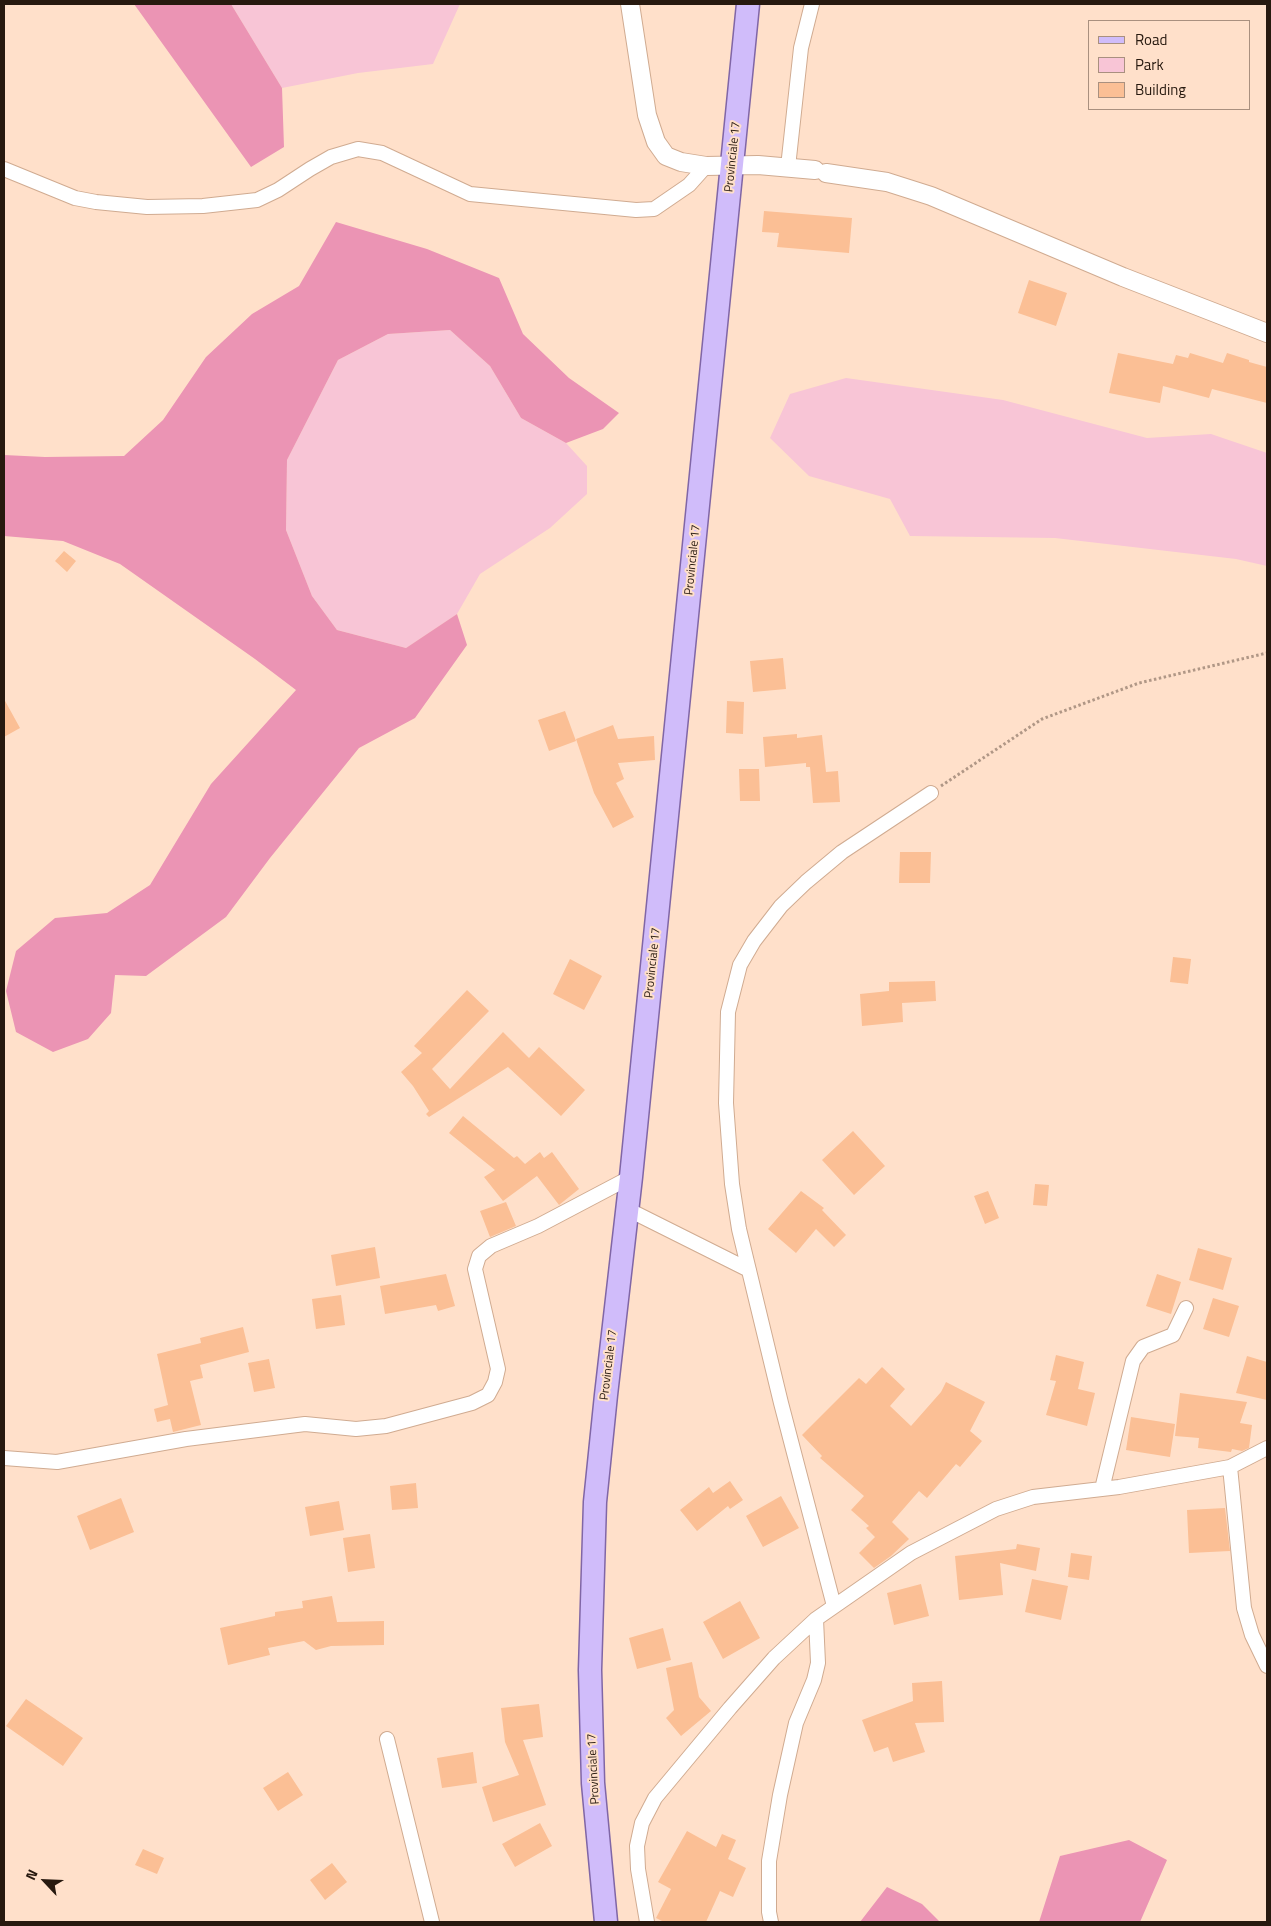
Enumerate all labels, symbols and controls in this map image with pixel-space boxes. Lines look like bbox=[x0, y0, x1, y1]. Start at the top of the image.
legend bbox=[1088, 20, 1251, 110]
text: Road bbox=[1135, 28, 1167, 51]
text: Park bbox=[1135, 53, 1164, 76]
text: Building bbox=[1135, 78, 1186, 101]
street label: Provinciale 17 bbox=[722, 121, 744, 193]
street label: Provinciale 17 bbox=[682, 524, 704, 596]
street label: Provinciale 17 bbox=[642, 927, 664, 999]
street label: Provinciale 17 bbox=[598, 1329, 620, 1401]
street label: Provinciale 17 bbox=[585, 1733, 603, 1805]
north arrow bbox=[20, 1856, 70, 1906]
text: N bbox=[19, 1866, 43, 1883]

